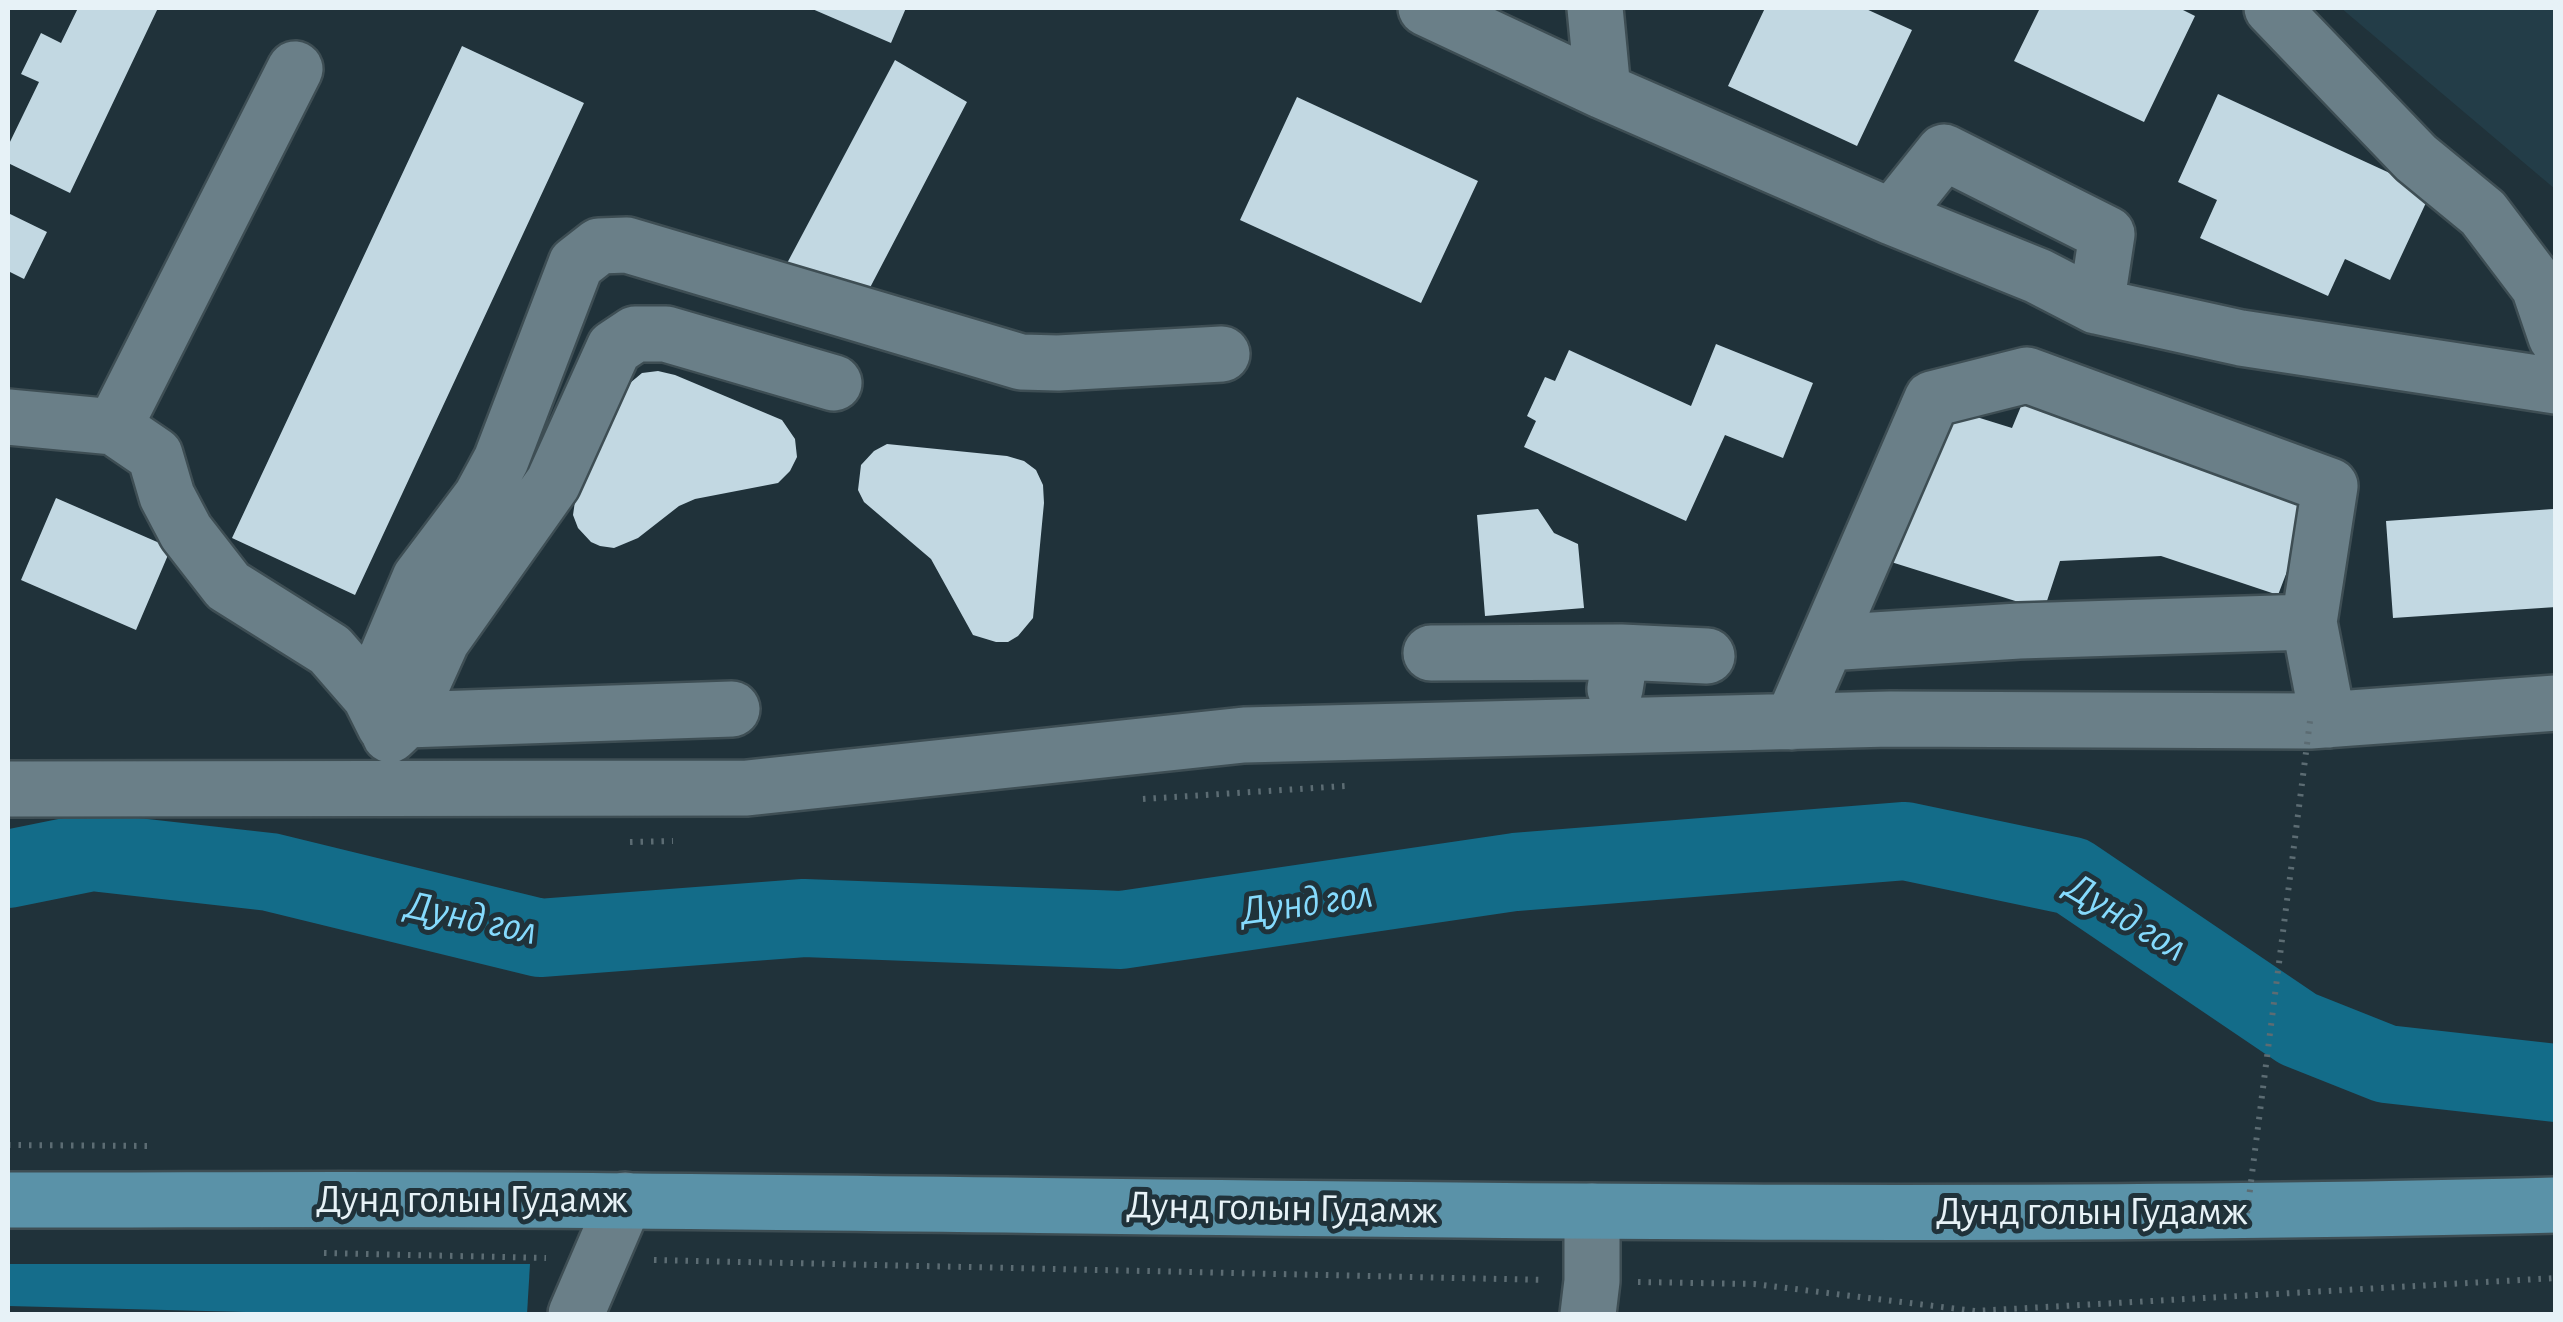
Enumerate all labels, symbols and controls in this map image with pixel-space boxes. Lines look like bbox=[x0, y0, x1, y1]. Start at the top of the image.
water label: Дунд гол bbox=[2056, 861, 2196, 973]
water label: Дунд гол bbox=[1236, 869, 1376, 937]
water label: Дунд гол bbox=[400, 879, 542, 957]
street label: Дунд голын Гудамж bbox=[316, 1176, 628, 1224]
street label: Дунд голын Гудамж bbox=[1126, 1181, 1438, 1235]
street label: Дунд голын Гудамж bbox=[1936, 1188, 2248, 1236]

